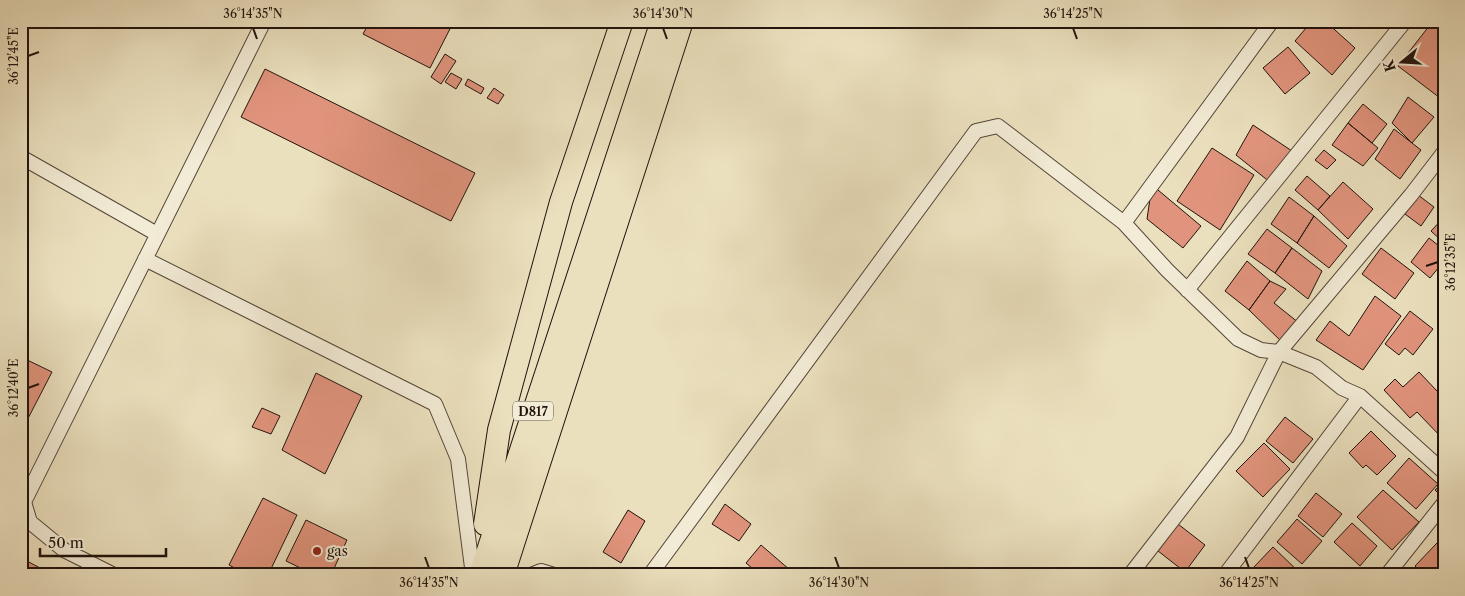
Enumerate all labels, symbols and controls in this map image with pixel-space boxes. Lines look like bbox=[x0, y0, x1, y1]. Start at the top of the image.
text: 36°14'35"N bbox=[223, 6, 283, 21]
text: 36°14'30"N bbox=[633, 6, 693, 21]
text: 36°14'25"N bbox=[1043, 6, 1103, 21]
text: 36°12'45"E bbox=[6, 27, 21, 85]
north arrow bbox=[1378, 38, 1428, 88]
text: K bbox=[1379, 57, 1400, 74]
text: 36°12'35"E bbox=[1443, 233, 1458, 291]
text: 36°12'40"E bbox=[6, 359, 21, 417]
road number: D817 bbox=[513, 402, 553, 421]
scale bar bbox=[40, 526, 166, 558]
text: 50 m bbox=[48, 533, 84, 552]
place label: gas bbox=[327, 542, 348, 560]
marker: gas bbox=[311, 545, 323, 557]
text: 36°14'35"N bbox=[399, 575, 459, 590]
text: 36°14'30"N bbox=[809, 575, 869, 590]
text: 36°14'25"N bbox=[1219, 575, 1279, 590]

